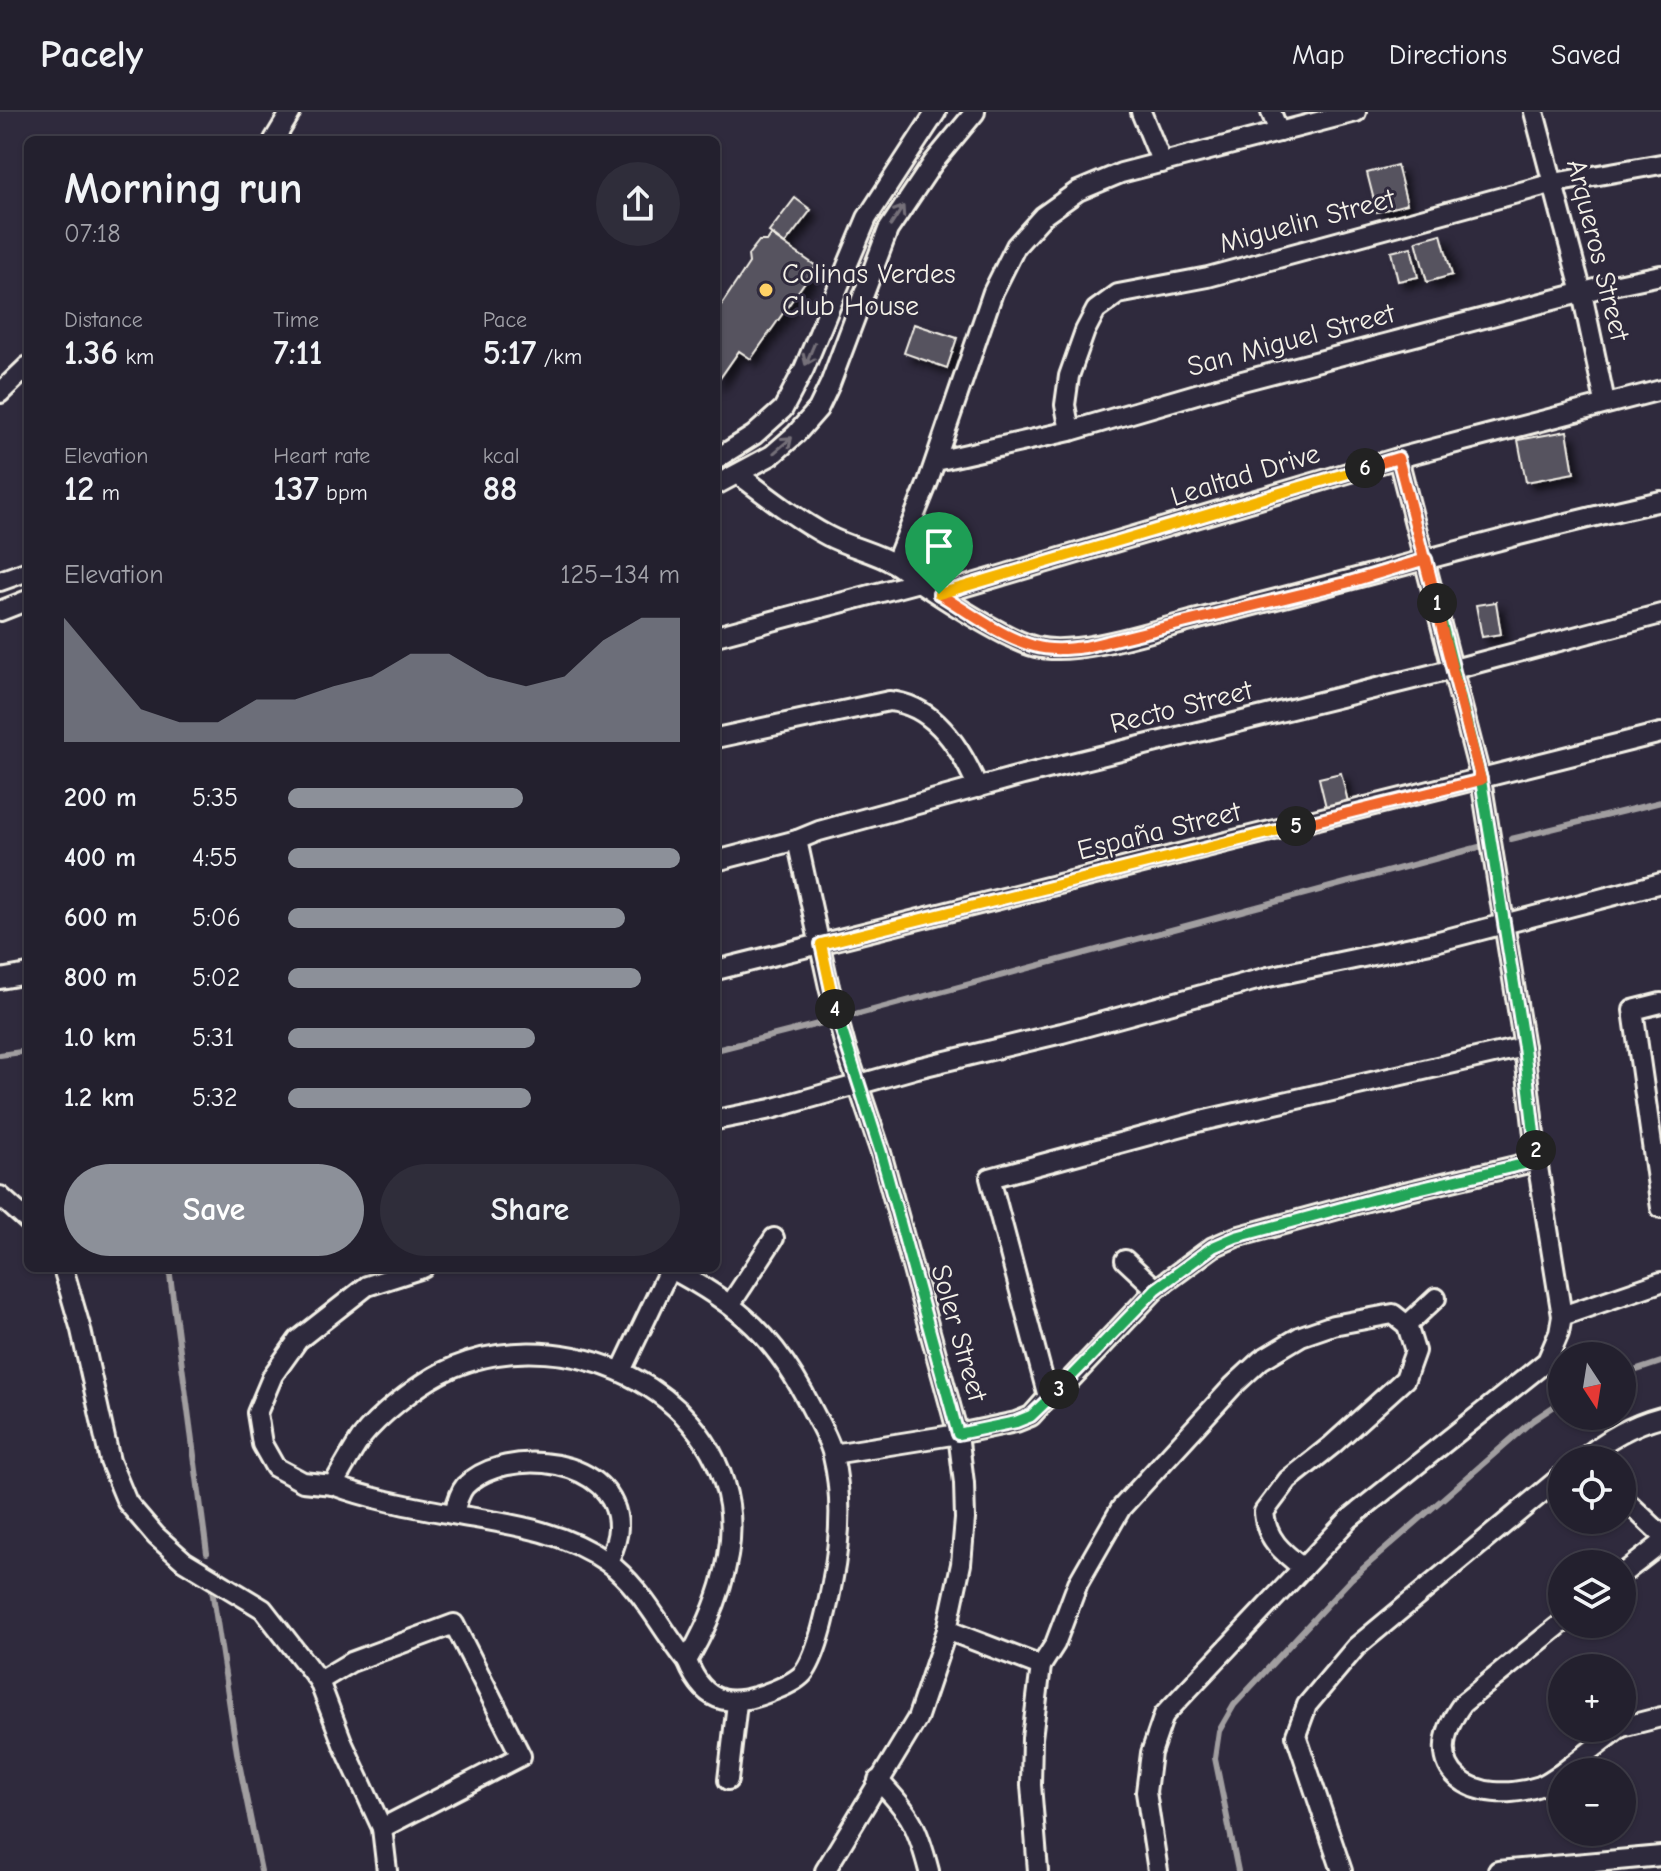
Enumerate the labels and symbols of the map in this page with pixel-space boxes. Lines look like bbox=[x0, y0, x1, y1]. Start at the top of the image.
street label: Arqueros Street bbox=[1560, 156, 1636, 345]
street label: Miguelin Street bbox=[1216, 182, 1399, 260]
one-way arrow bbox=[889, 205, 906, 227]
place label: Colinas Verdes Club House bbox=[782, 258, 956, 322]
marker: Colinas Verdes Club House bbox=[757, 281, 775, 299]
street label: San Miguel Street bbox=[1184, 297, 1399, 383]
one-way arrow bbox=[802, 341, 816, 366]
one-way arrow bbox=[772, 437, 793, 455]
street label: Lealtad Drive bbox=[1167, 437, 1323, 513]
pin: 6 bbox=[1345, 448, 1385, 488]
pin bbox=[905, 512, 973, 594]
pin: 1 bbox=[1417, 583, 1457, 623]
street label: Recto Street bbox=[1107, 674, 1256, 740]
street label: España Street bbox=[1074, 795, 1245, 867]
pin: 5 bbox=[1276, 806, 1316, 846]
pin: 4 bbox=[815, 989, 855, 1029]
pin: 2 bbox=[1516, 1130, 1556, 1170]
street label: Soler Street bbox=[924, 1261, 994, 1406]
north arrow bbox=[1548, 1342, 1636, 1430]
pin: 3 bbox=[1039, 1369, 1079, 1409]

